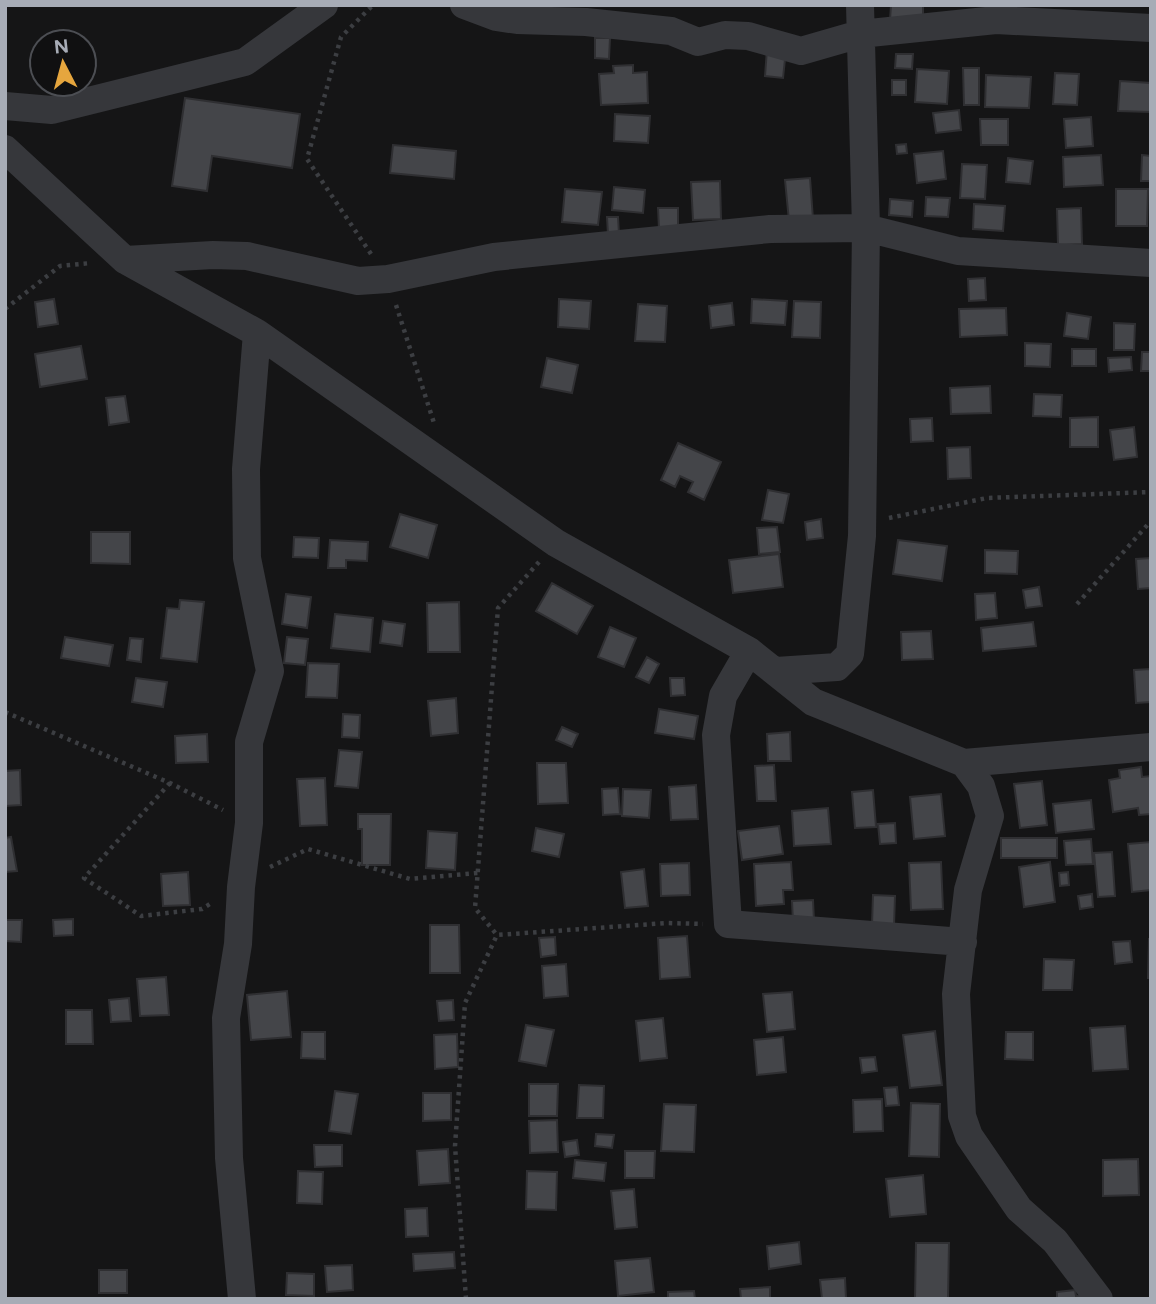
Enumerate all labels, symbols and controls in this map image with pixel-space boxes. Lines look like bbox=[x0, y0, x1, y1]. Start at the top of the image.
north arrow bbox=[28, 28, 98, 98]
text: N bbox=[53, 34, 70, 59]

